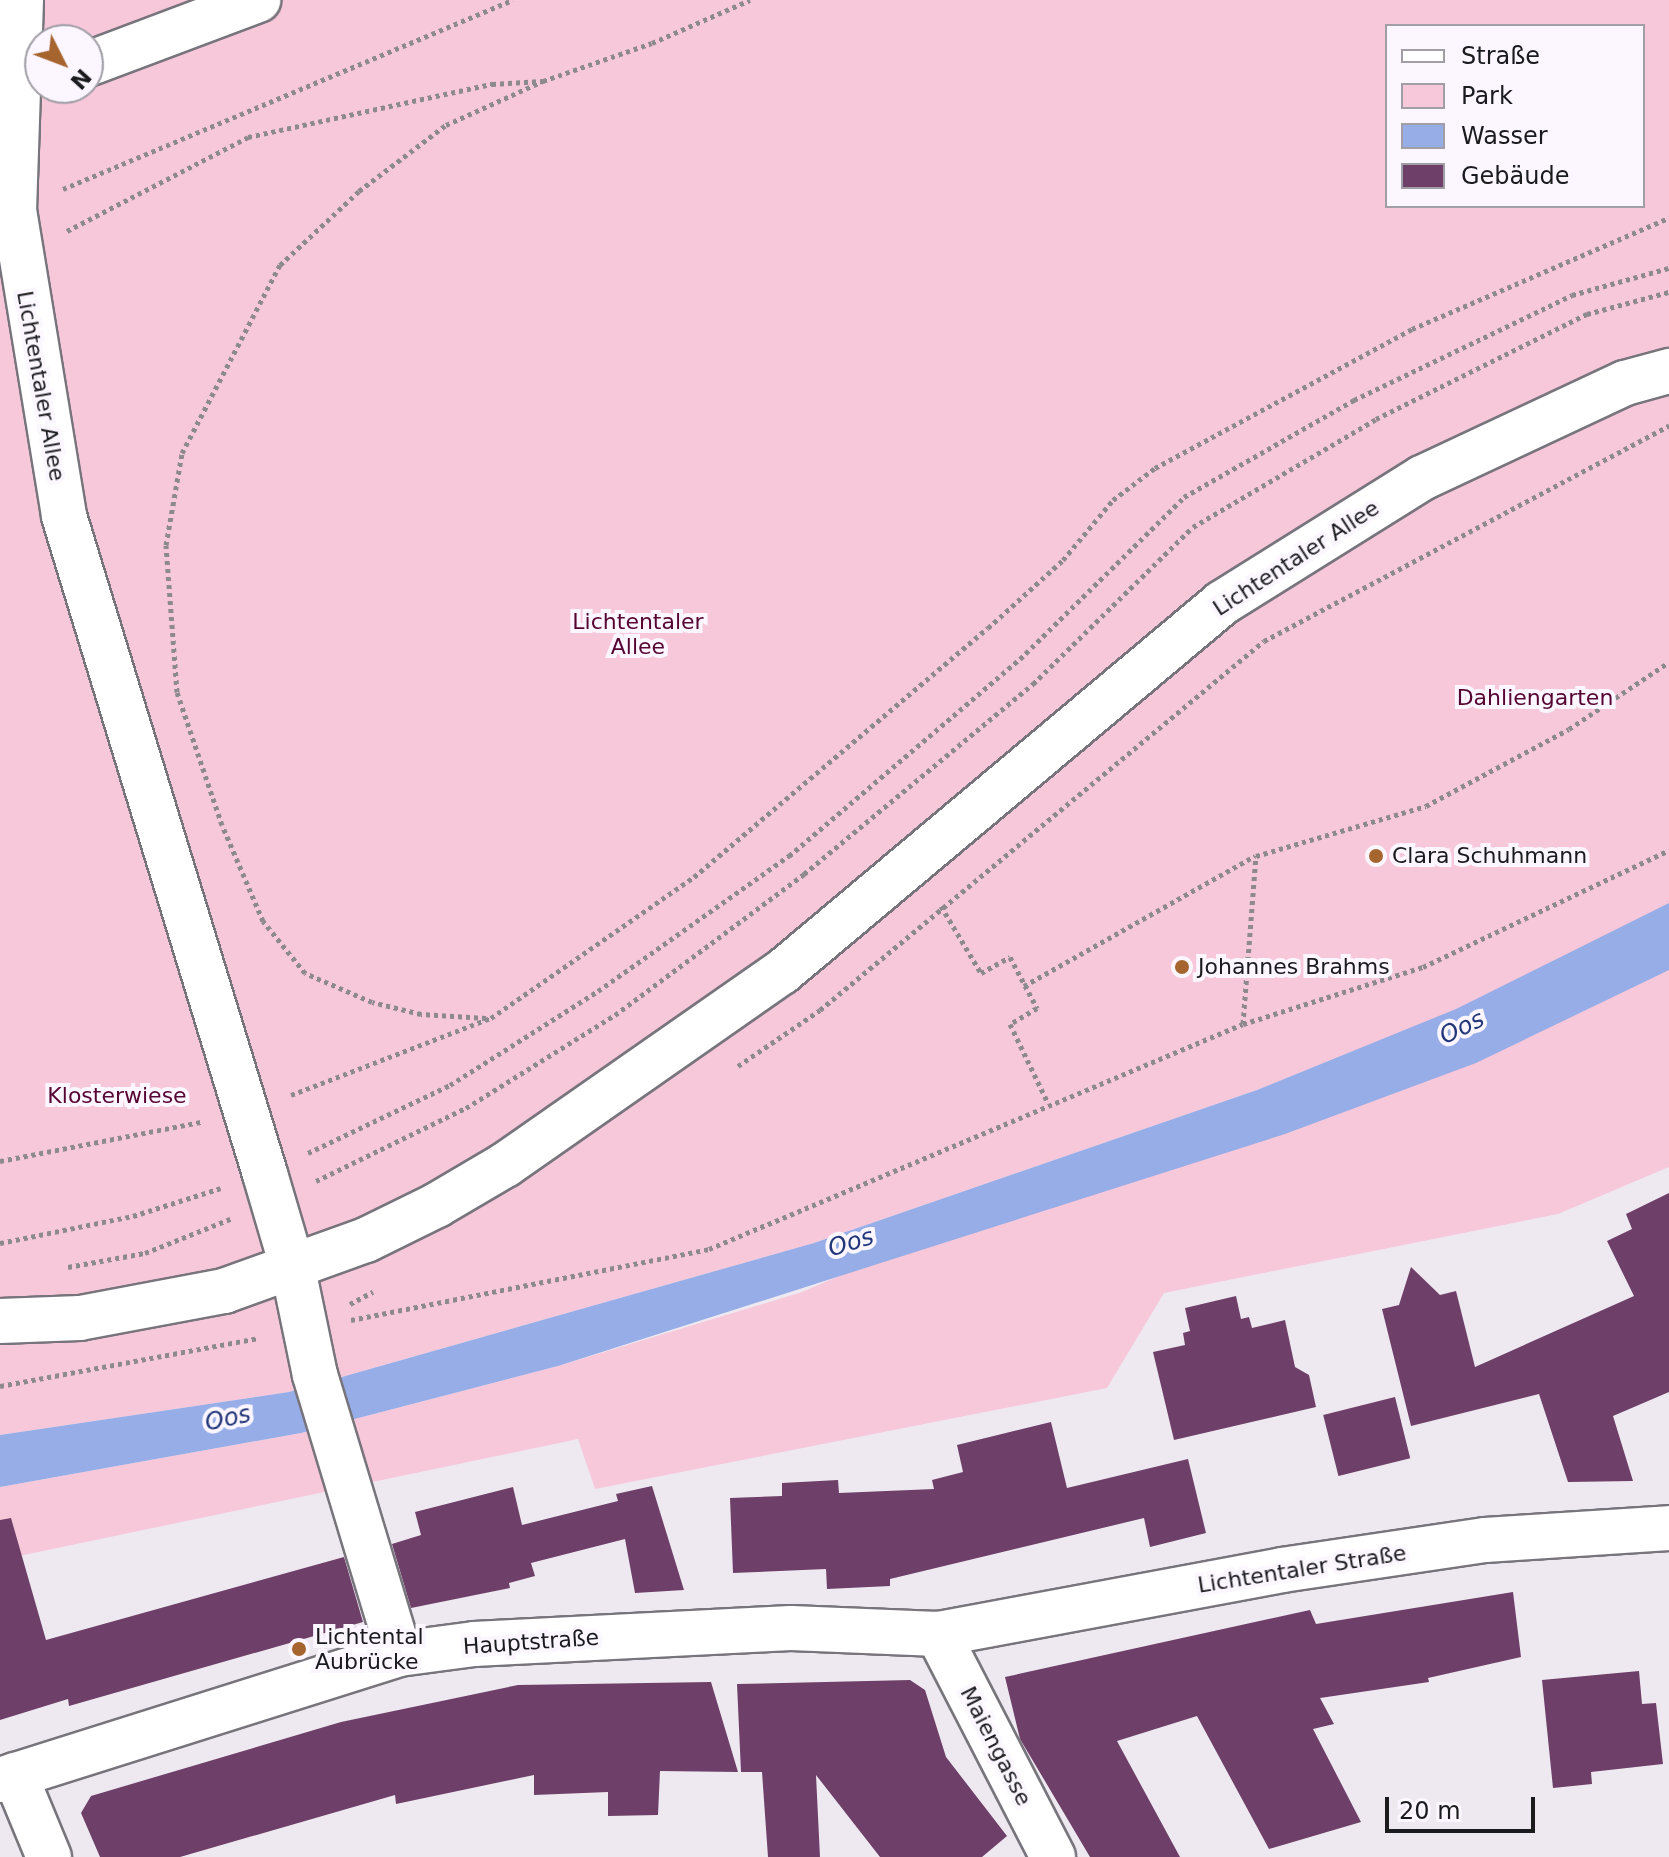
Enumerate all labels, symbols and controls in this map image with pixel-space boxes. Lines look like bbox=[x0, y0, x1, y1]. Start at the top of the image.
north arrow bbox=[24, 24, 104, 104]
legend bbox=[1385, 24, 1645, 208]
text: Straße bbox=[1461, 42, 1540, 70]
text: N bbox=[65, 64, 96, 94]
text: Park bbox=[1461, 82, 1513, 110]
text: Wasser bbox=[1461, 122, 1548, 150]
text: Gebäude bbox=[1461, 162, 1570, 190]
street label: Lichtentaler Allee bbox=[11, 289, 71, 483]
street label: Lichtentaler Allee bbox=[1208, 494, 1384, 622]
park label: Lichtentaler Allee bbox=[572, 608, 704, 660]
park label: Dahliengarten bbox=[1457, 685, 1613, 711]
place label: Clara Schuhmann bbox=[1392, 843, 1587, 869]
marker: Clara Schuhmann bbox=[1367, 847, 1385, 865]
place label: Johannes Brahms bbox=[1198, 954, 1390, 980]
marker: Johannes Brahms bbox=[1173, 958, 1191, 976]
water label: Oos bbox=[1435, 1005, 1489, 1051]
park label: Klosterwiese bbox=[47, 1083, 187, 1109]
water label: Oos bbox=[825, 1222, 877, 1264]
water label: Oos bbox=[202, 1400, 254, 1438]
street label: Lichtentaler Straße bbox=[1196, 1539, 1408, 1599]
place label: Lichtental Aubrücke bbox=[315, 1623, 424, 1674]
street label: Hauptstraße bbox=[462, 1624, 600, 1660]
marker: Lichtental Aubrücke bbox=[290, 1640, 308, 1658]
street label: Maiengasse bbox=[955, 1682, 1037, 1810]
scale bar bbox=[1389, 1781, 1539, 1831]
text: 20 m bbox=[1399, 1797, 1461, 1825]

